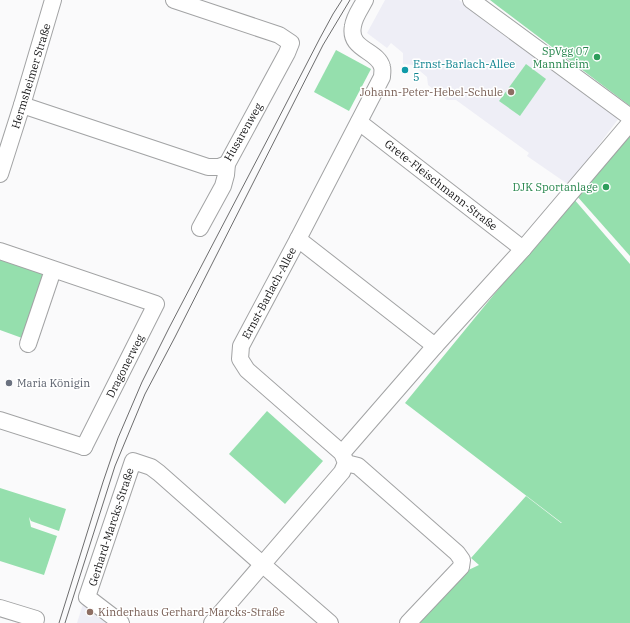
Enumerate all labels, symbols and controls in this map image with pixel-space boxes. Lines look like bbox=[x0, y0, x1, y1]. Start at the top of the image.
street label: Hermsheimer Straße bbox=[8, 22, 54, 130]
place label: SpVgg 07 Mannheim bbox=[533, 44, 590, 71]
marker: SpVgg 07 Mannheim bbox=[592, 52, 602, 62]
place label: Ernst-Barlach-Allee 5 bbox=[413, 57, 515, 84]
marker: Ernst-Barlach-Allee 5 bbox=[400, 65, 410, 75]
place label: Johann-Peter-Hebel-Schule bbox=[360, 85, 503, 99]
marker: Johann-Peter-Hebel-Schule bbox=[506, 87, 516, 97]
street label: Husarenweg bbox=[221, 100, 265, 164]
street label: Grete-Fleischmann-Straße bbox=[382, 137, 500, 233]
place label: DJK Sportanlage bbox=[513, 180, 598, 194]
marker: DJK Sportanlage bbox=[601, 182, 611, 192]
street label: Ernst-Barlach-Allee bbox=[239, 245, 299, 341]
street label: Dragonerweg bbox=[103, 332, 147, 400]
place label: Maria Königin bbox=[17, 376, 90, 390]
marker: Maria Königin bbox=[4, 378, 14, 388]
street label: Gerhard-Marcks-Straße bbox=[85, 466, 137, 588]
place label: Kinderhaus Gerhard-Marcks-Straße bbox=[98, 605, 285, 619]
marker: Kinderhaus Gerhard-Marcks-Straße bbox=[85, 607, 95, 617]

